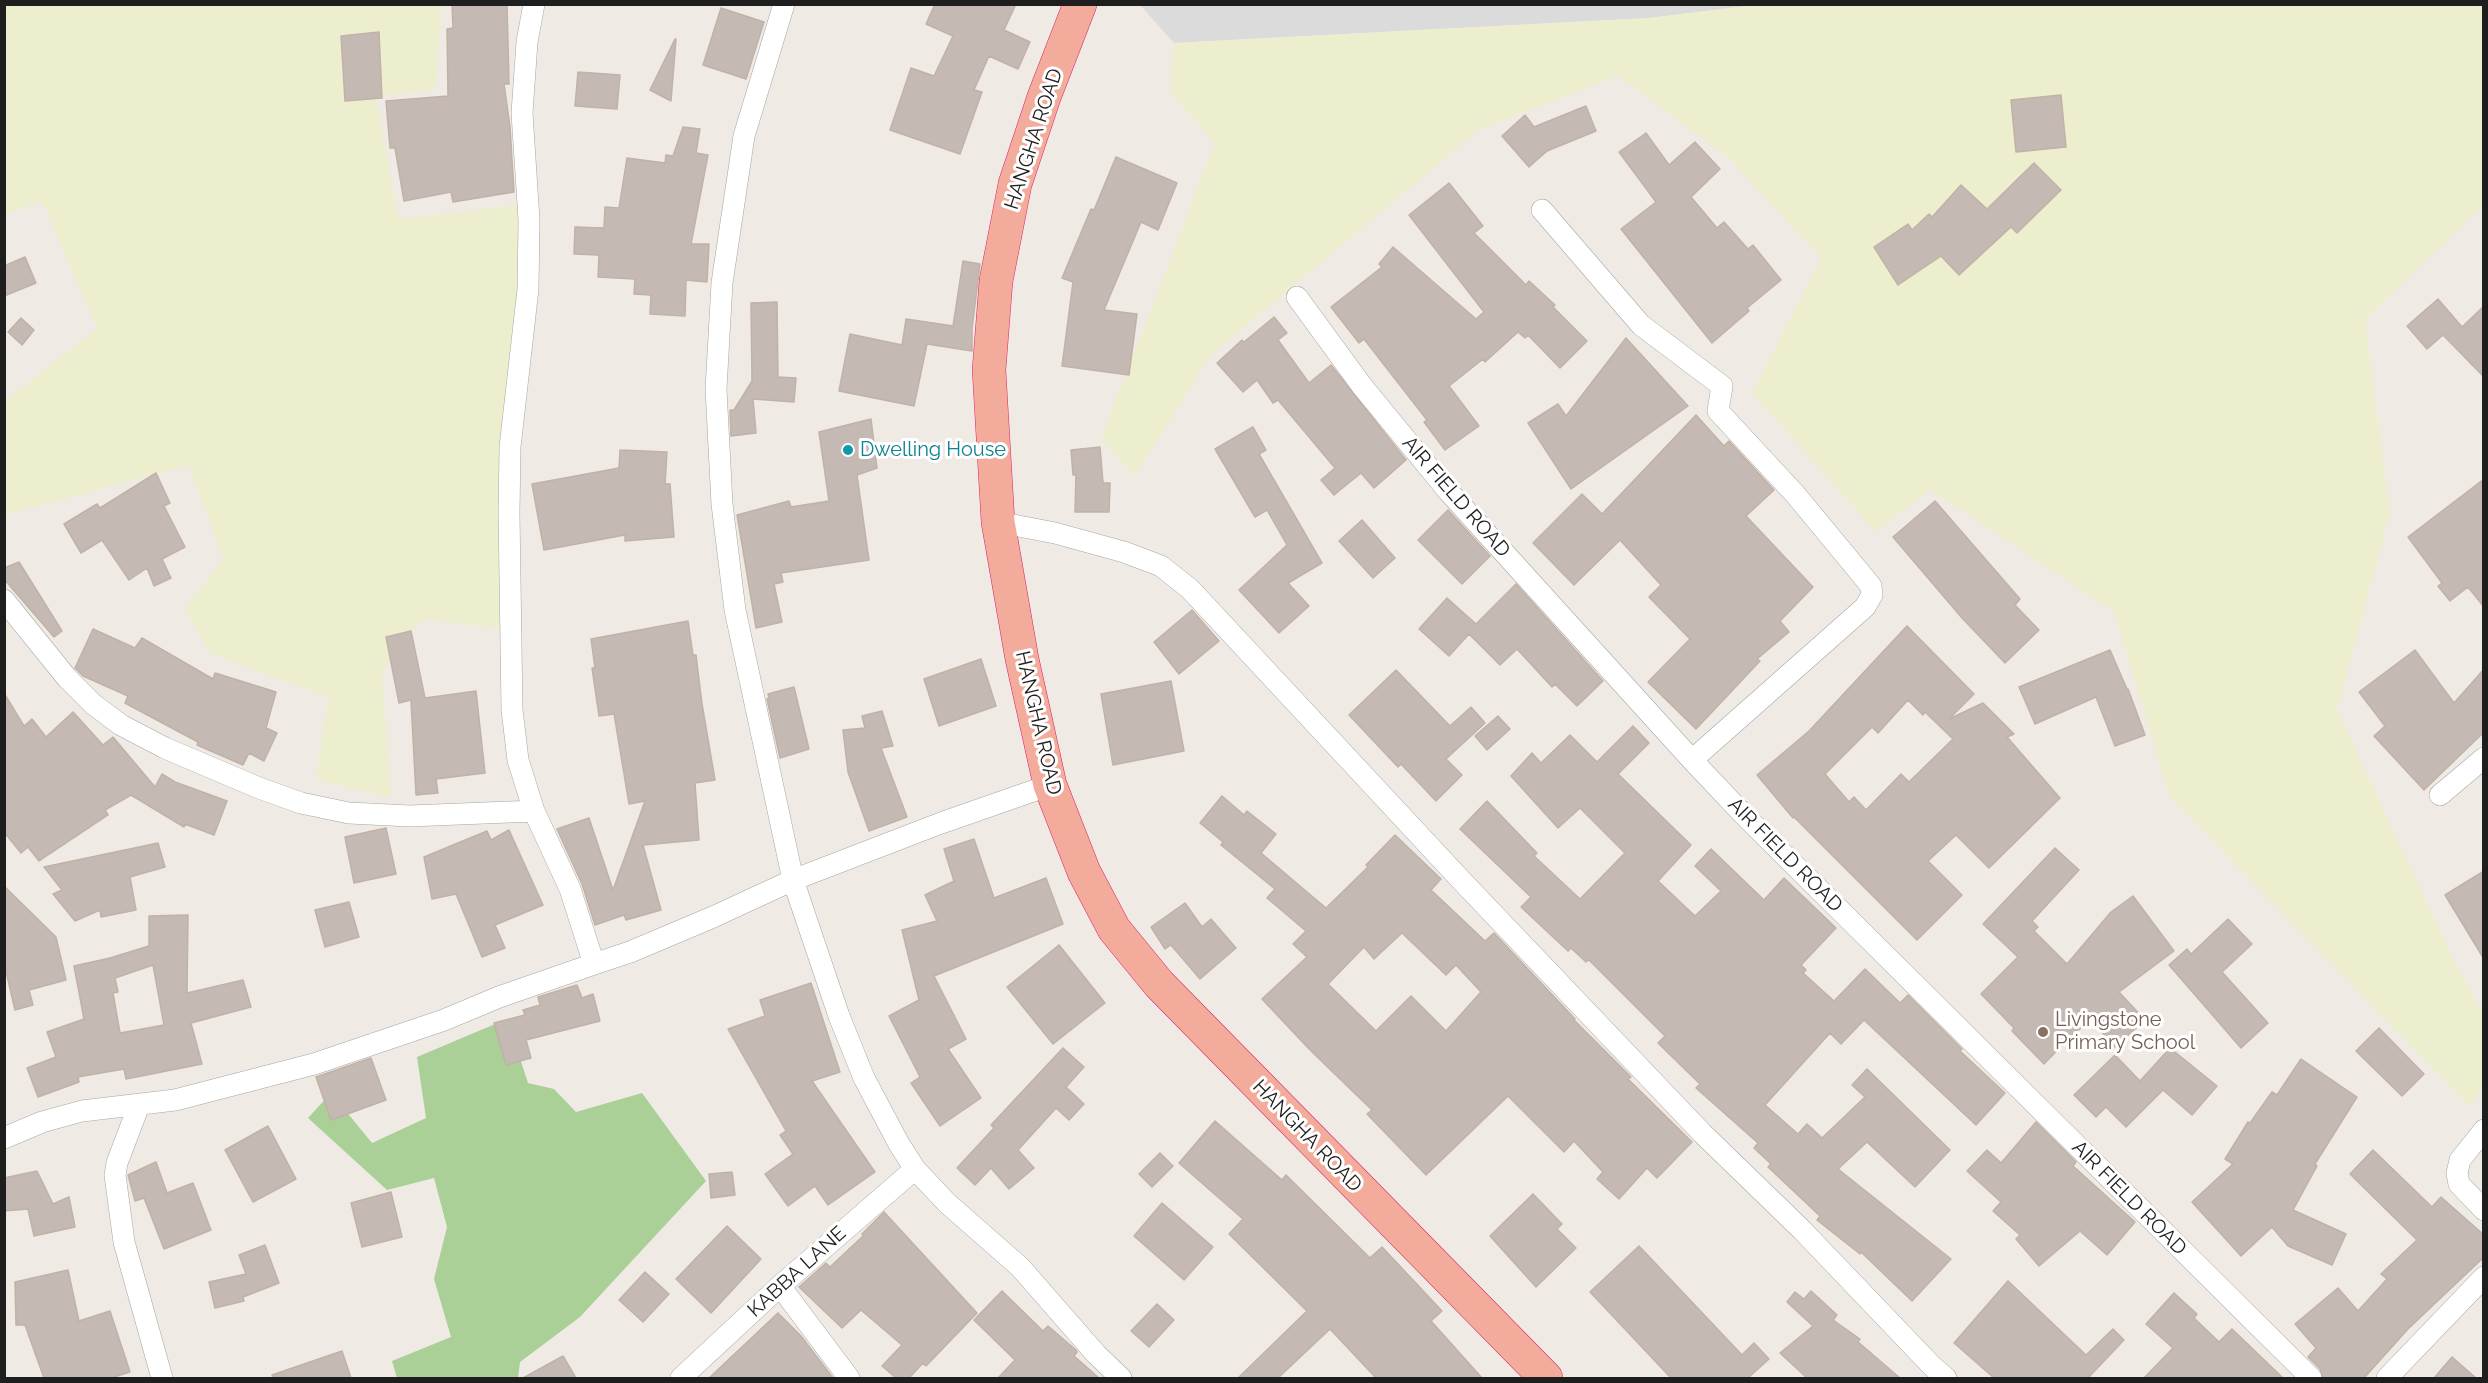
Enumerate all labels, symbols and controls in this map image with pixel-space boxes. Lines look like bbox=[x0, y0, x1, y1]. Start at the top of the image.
street label: HANGHA ROAD bbox=[1000, 65, 1068, 213]
street label: AIR FIELD ROAD bbox=[1397, 432, 1515, 562]
place label: Dwelling House bbox=[860, 438, 1006, 462]
marker: Dwelling House bbox=[841, 443, 855, 457]
street label: HANGHA ROAD bbox=[1010, 649, 1066, 797]
street label: AIR FIELD ROAD bbox=[1723, 793, 1847, 917]
place label: Livingstone Primary School bbox=[2055, 1008, 2195, 1055]
marker: Livingstone Primary School bbox=[2036, 1025, 2050, 1039]
street label: HANGHA ROAD bbox=[1247, 1075, 1367, 1197]
street label: AIR FIELD ROAD bbox=[2067, 1136, 2191, 1260]
street label: KABBA LANE bbox=[743, 1222, 851, 1322]

